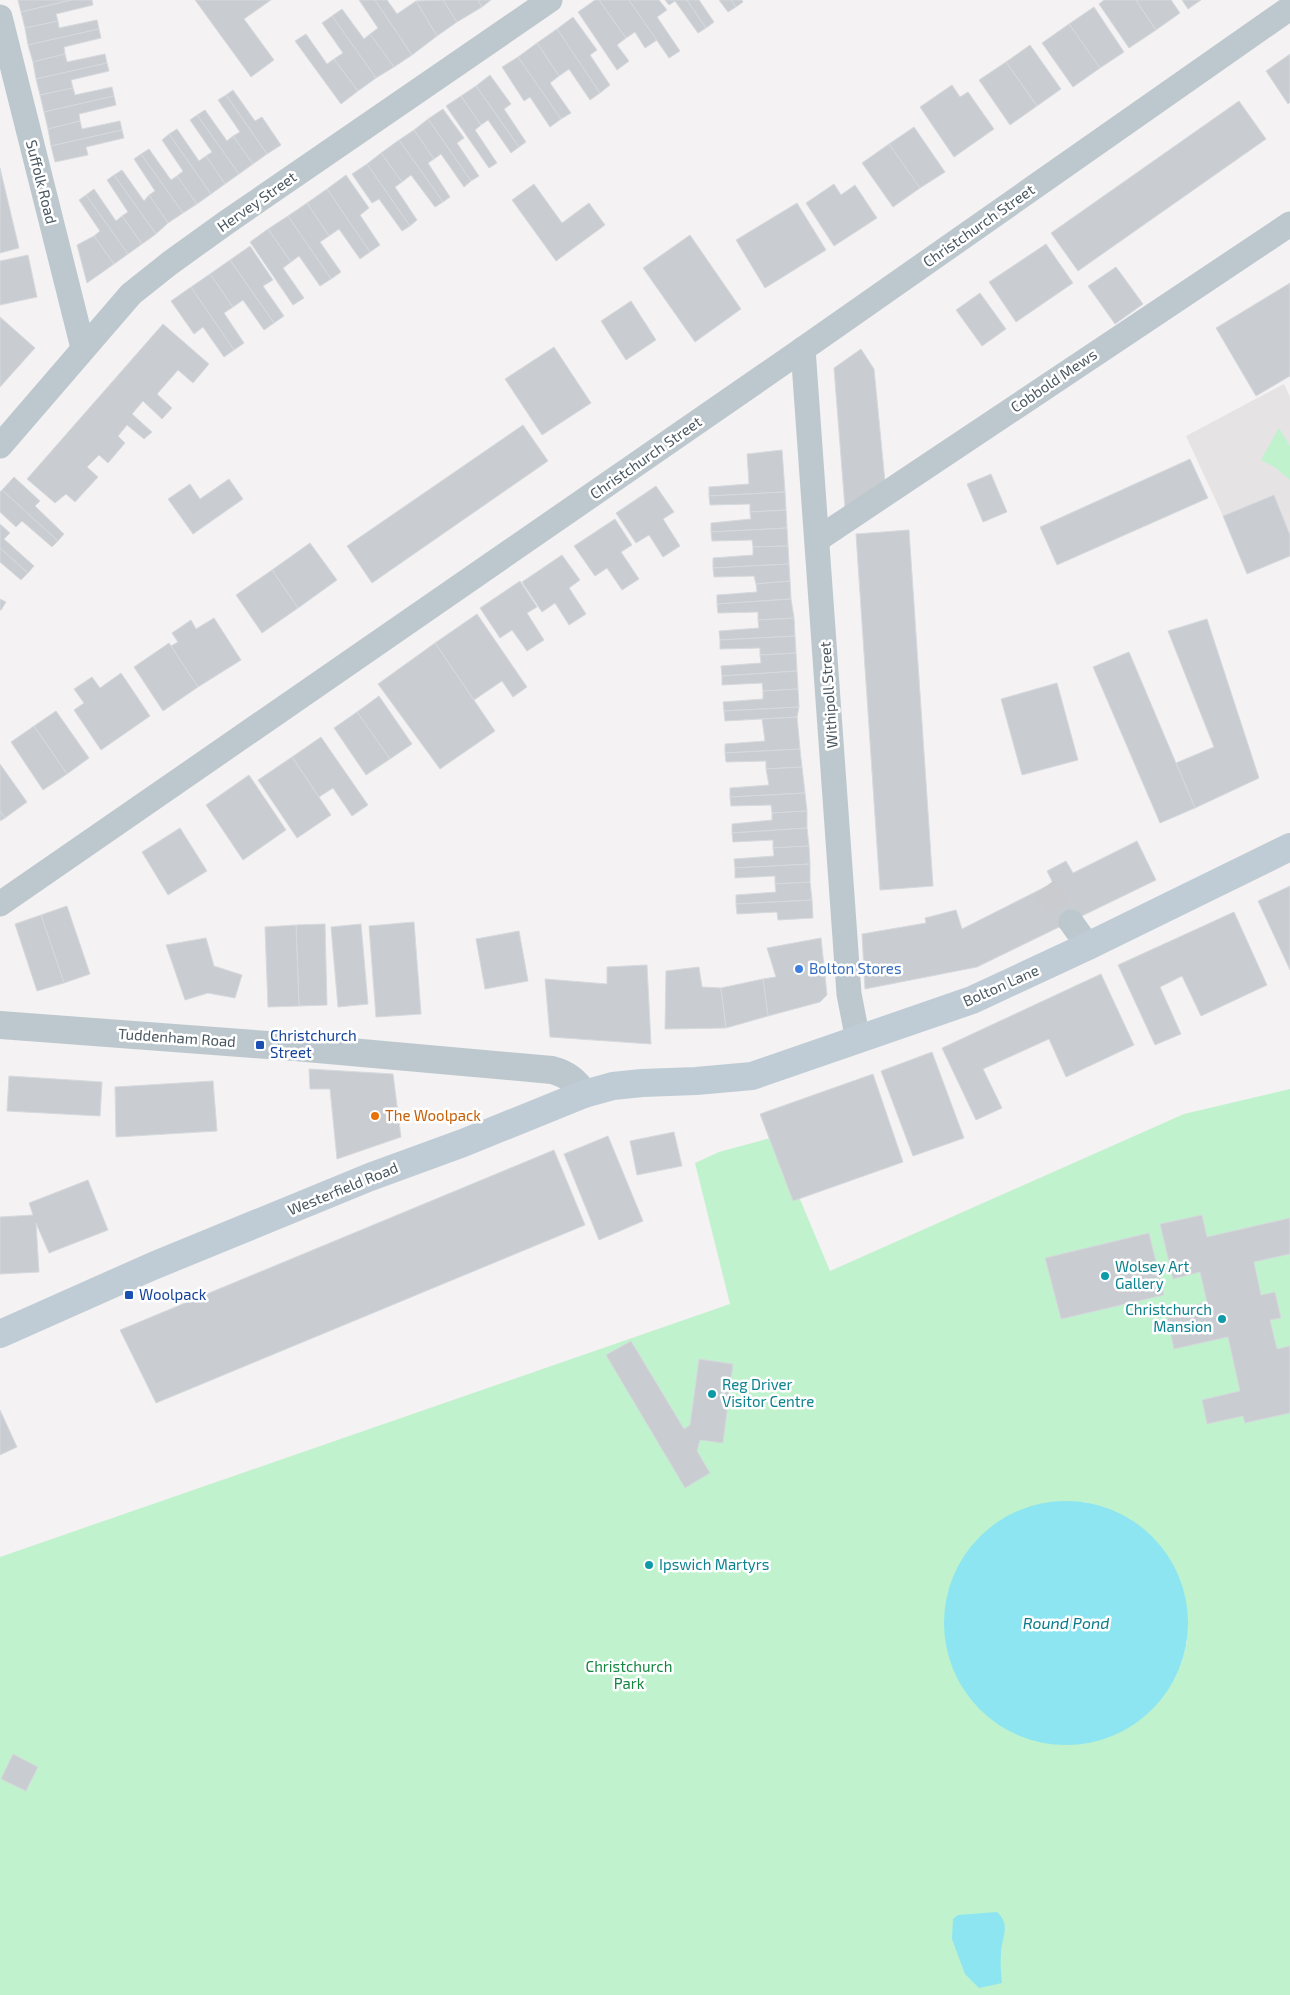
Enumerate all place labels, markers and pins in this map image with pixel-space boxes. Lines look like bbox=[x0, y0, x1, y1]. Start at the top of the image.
place label: Bolton Stores bbox=[809, 959, 902, 977]
marker: Bolton Stores bbox=[793, 963, 805, 975]
place label: Christchurch Street bbox=[270, 1026, 357, 1061]
marker: Christchurch Street bbox=[254, 1039, 266, 1051]
place label: The Woolpack bbox=[385, 1106, 481, 1124]
marker: The Woolpack bbox=[369, 1110, 381, 1122]
place label: Wolsey Art Gallery bbox=[1115, 1257, 1189, 1292]
marker: Wolsey Art Gallery bbox=[1099, 1270, 1111, 1282]
place label: Woolpack bbox=[139, 1285, 207, 1303]
marker: Woolpack bbox=[123, 1289, 135, 1301]
place label: Christchurch Mansion bbox=[1125, 1300, 1212, 1335]
marker: Christchurch Mansion bbox=[1216, 1313, 1228, 1325]
place label: Reg Driver Visitor Centre bbox=[722, 1375, 814, 1410]
marker: Reg Driver Visitor Centre bbox=[706, 1388, 718, 1400]
place label: Ipswich Martyrs bbox=[659, 1555, 769, 1573]
marker: Ipswich Martyrs bbox=[643, 1559, 655, 1571]

